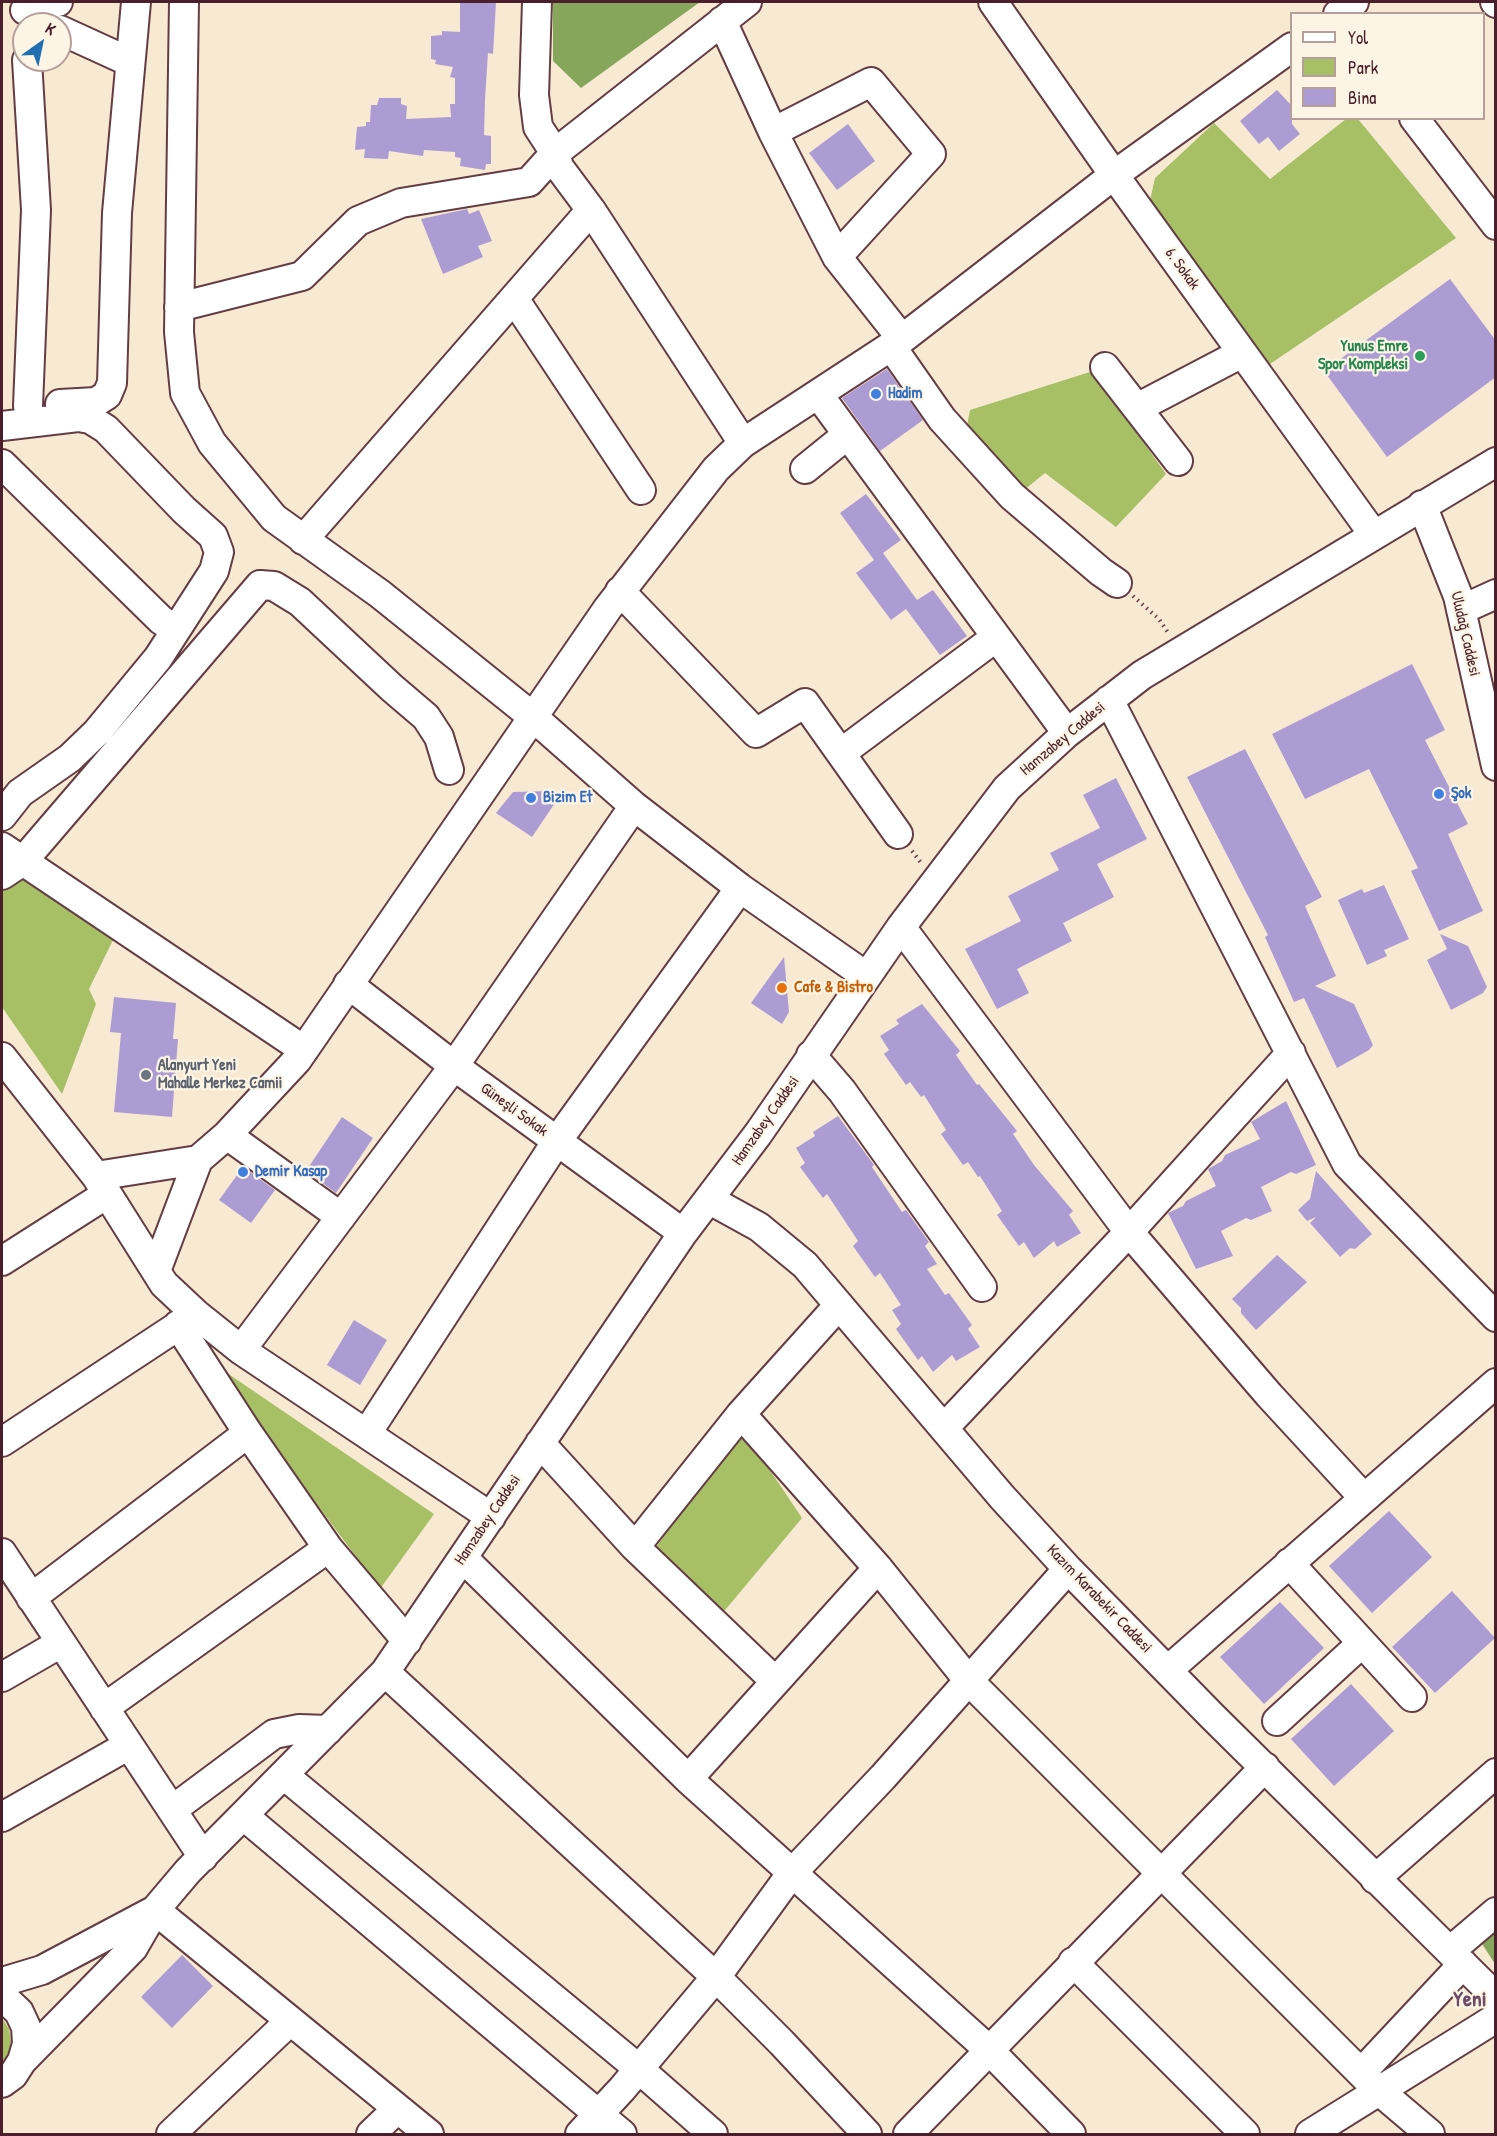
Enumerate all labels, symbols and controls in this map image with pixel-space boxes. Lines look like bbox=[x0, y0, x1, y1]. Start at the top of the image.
north arrow bbox=[12, 12, 72, 72]
legend bbox=[1290, 12, 1485, 120]
text: K bbox=[41, 17, 60, 40]
text: Yol bbox=[1348, 25, 1368, 50]
text: Park bbox=[1348, 55, 1378, 80]
text: Bina bbox=[1348, 85, 1376, 110]
street label: 6. Sokak bbox=[1160, 244, 1204, 294]
place label: Yunus Emre Spor Kompleksi bbox=[1318, 337, 1408, 375]
marker: Yunus Emre Spor Kompleksi bbox=[1413, 349, 1427, 363]
place label: Hadim bbox=[888, 384, 922, 404]
marker: Hadim bbox=[869, 387, 883, 401]
street label: Uludağ Caddesi bbox=[1446, 590, 1484, 678]
street label: Hamzabey Caddesi bbox=[1017, 698, 1109, 780]
place label: Şok bbox=[1451, 784, 1471, 804]
marker: Şok bbox=[1432, 787, 1446, 801]
place label: Bizim Et bbox=[543, 788, 592, 808]
marker: Bizim Et bbox=[524, 791, 538, 805]
place label: Cafe & Bistro bbox=[794, 978, 873, 998]
marker: Cafe & Bistro bbox=[775, 981, 789, 995]
place label: Alanyurt Yeni Mahalle Merkez Camii bbox=[158, 1056, 282, 1094]
marker: Alanyurt Yeni Mahalle Merkez Camii bbox=[139, 1068, 153, 1082]
street label: Hamzabey Caddesi bbox=[728, 1073, 804, 1169]
street label: Güneşli Sokak bbox=[477, 1079, 551, 1141]
place label: Demir Kasap bbox=[255, 1162, 327, 1182]
marker: Demir Kasap bbox=[236, 1165, 250, 1179]
street label: Hamzabey Caddesi bbox=[451, 1471, 525, 1569]
street label: Kazım Karabekir Caddesi bbox=[1042, 1541, 1156, 1657]
district label: Yeni bbox=[1453, 1987, 1487, 2013]

